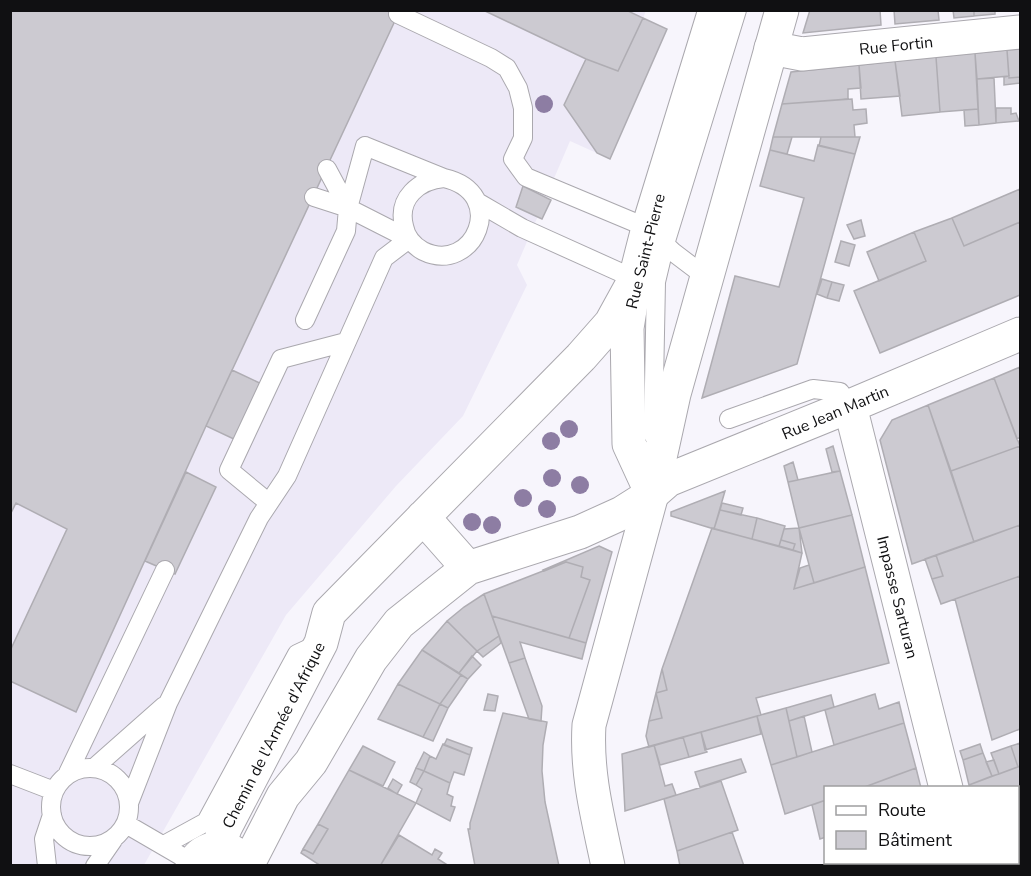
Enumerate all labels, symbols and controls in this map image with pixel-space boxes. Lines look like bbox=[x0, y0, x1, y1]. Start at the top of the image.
street label: Rue Fortin bbox=[858, 31, 934, 61]
street label: Rue Saint-Pierre bbox=[621, 191, 671, 311]
street label: Rue Jean Martin bbox=[778, 380, 892, 445]
street label: Impasse Sarturan bbox=[871, 534, 923, 661]
street label: Chemin de l'Armée d'Afrique bbox=[217, 638, 331, 833]
legend bbox=[824, 786, 1019, 864]
text: Route bbox=[878, 798, 926, 822]
text: Bâtiment bbox=[878, 828, 952, 852]

